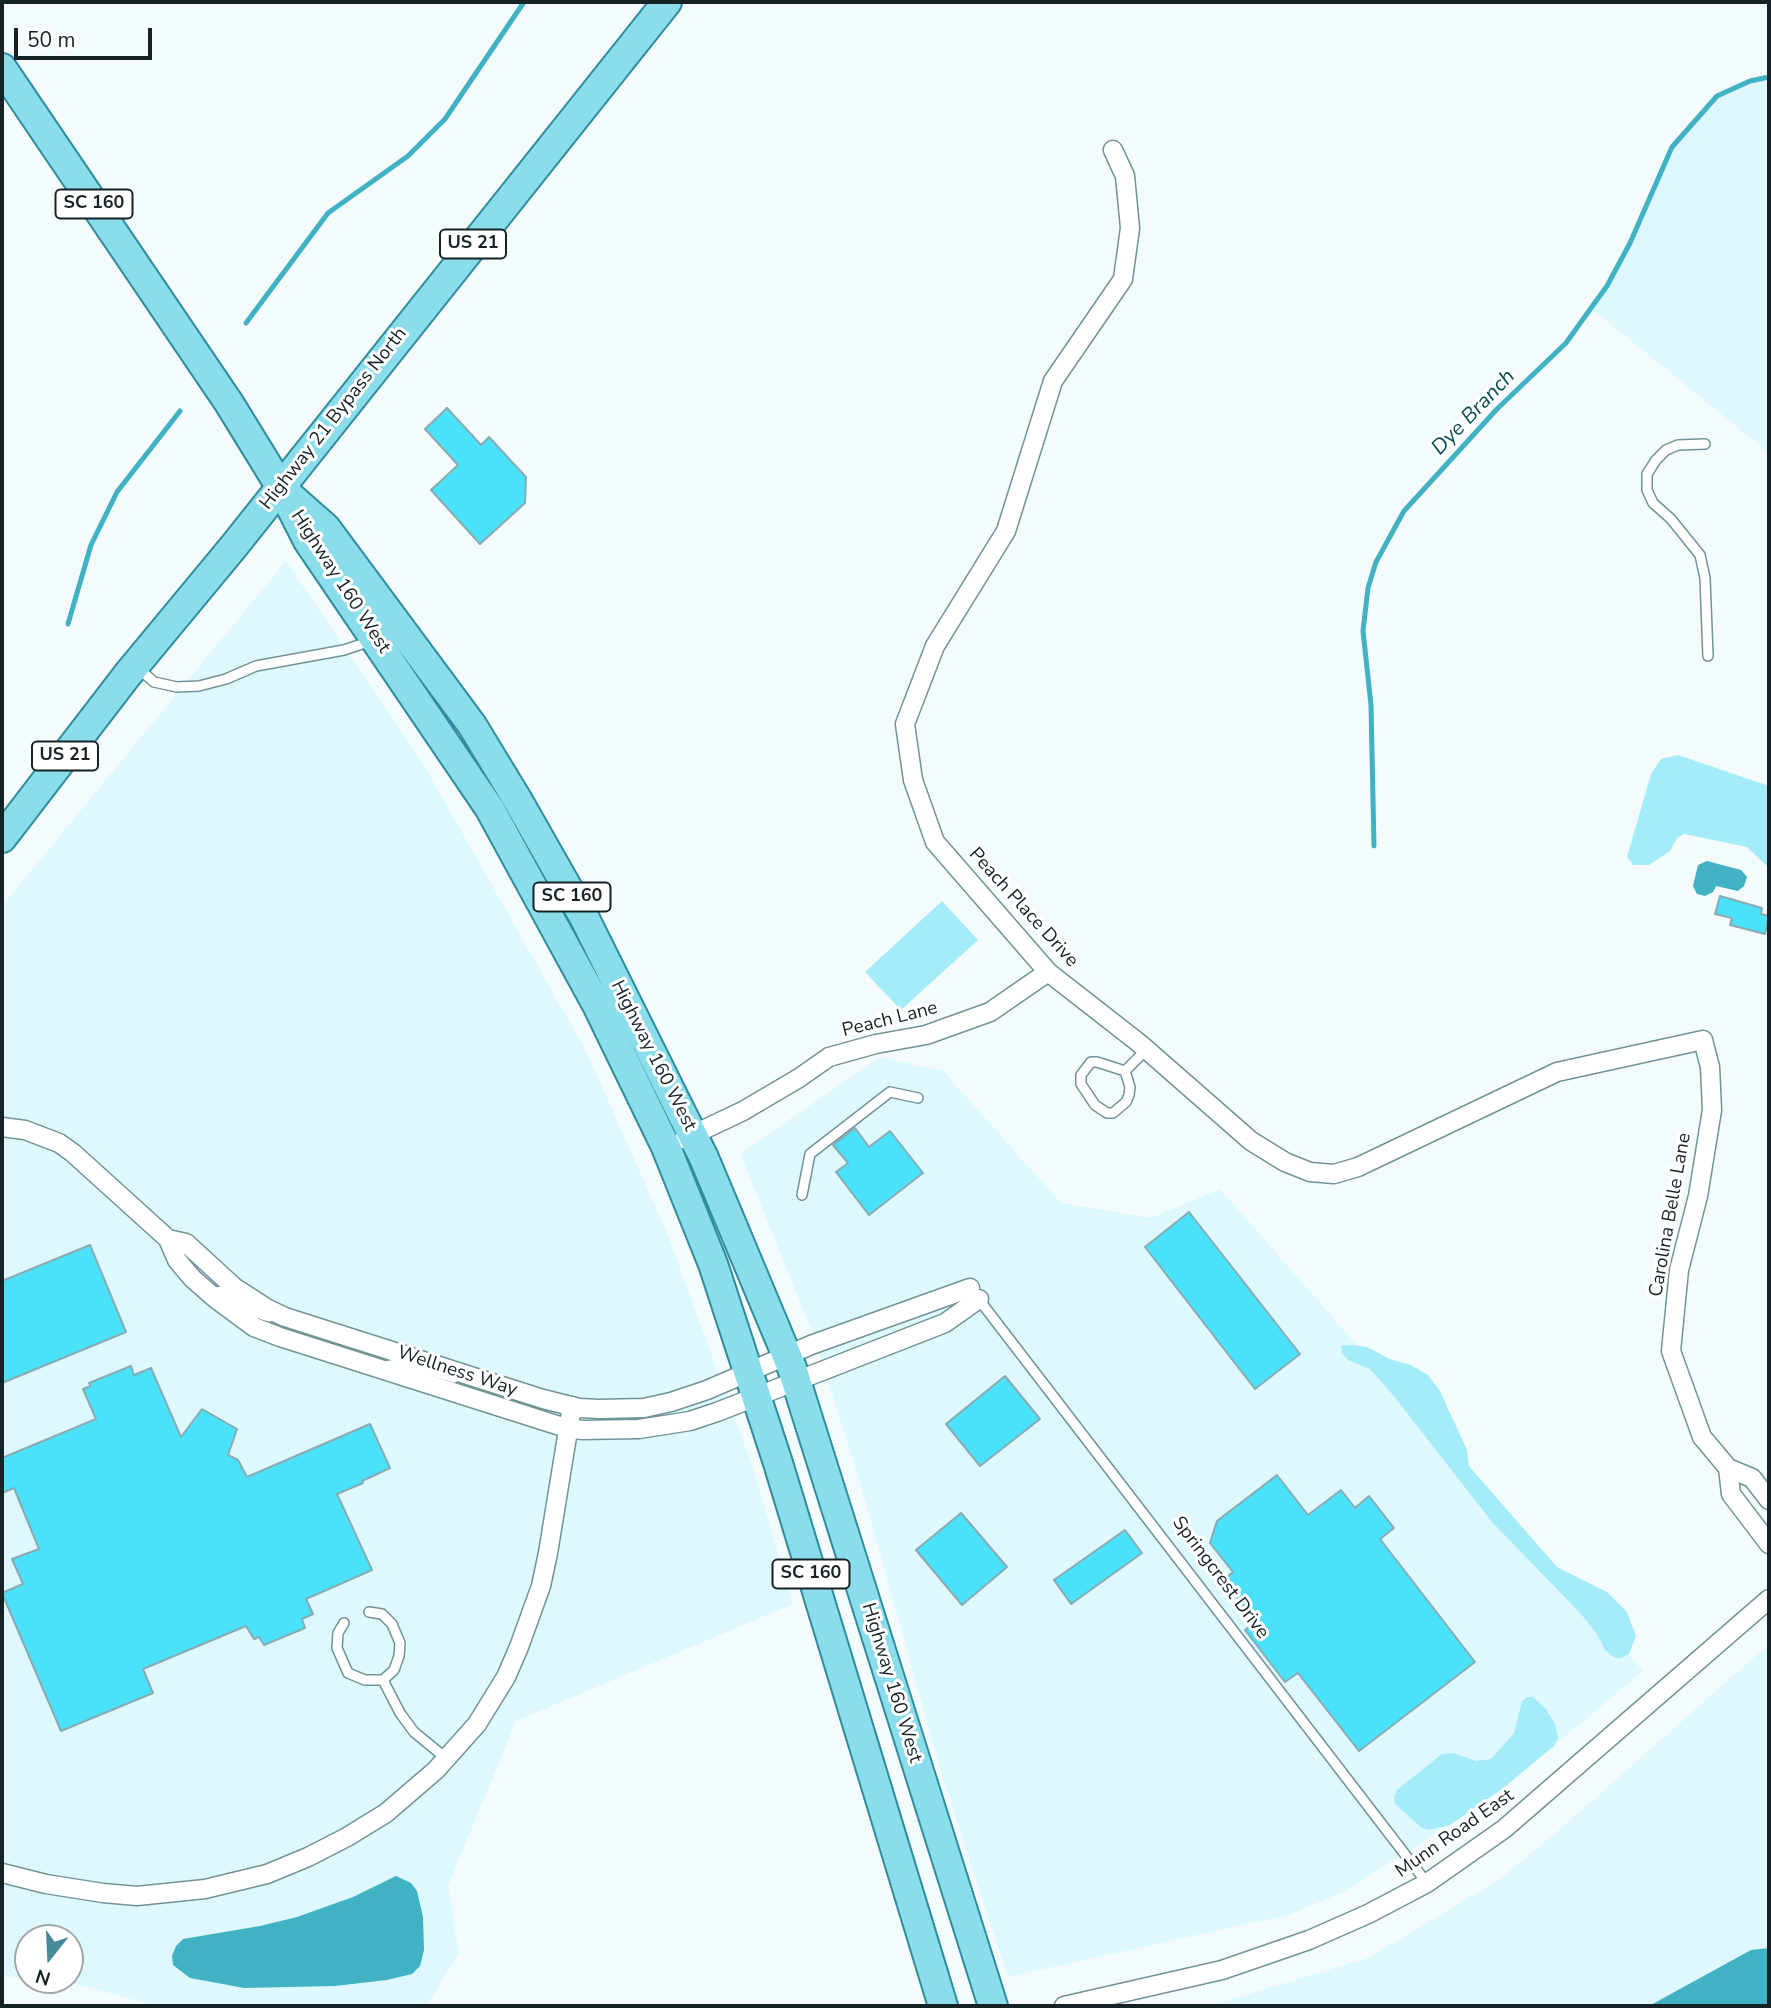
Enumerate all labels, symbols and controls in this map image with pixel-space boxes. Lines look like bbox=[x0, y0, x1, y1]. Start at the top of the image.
scale bar bbox=[18, 14, 156, 58]
text: 50 m bbox=[27, 26, 76, 54]
road number: SC 160 bbox=[56, 190, 132, 218]
road number: US 21 bbox=[440, 230, 506, 258]
street label: Highway 21 Bypass North bbox=[256, 323, 412, 515]
water label: Dye Branch bbox=[1427, 365, 1521, 461]
street label: Highway 160 West bbox=[285, 506, 395, 658]
road number: US 21 bbox=[32, 742, 98, 770]
street label: Peach Place Drive bbox=[963, 844, 1083, 972]
road number: SC 160 bbox=[534, 882, 610, 912]
street label: Highway 160 West bbox=[605, 977, 701, 1135]
street label: Peach Lane bbox=[840, 997, 940, 1043]
street label: Carolina Belle Lane bbox=[1645, 1131, 1697, 1299]
street label: Wellness Way bbox=[394, 1342, 520, 1402]
street label: Springcrest Drive bbox=[1167, 1512, 1273, 1644]
road number: SC 160 bbox=[772, 1560, 850, 1588]
street label: Highway 160 West bbox=[856, 1600, 926, 1766]
street label: Munn Road East bbox=[1391, 1785, 1519, 1883]
north arrow bbox=[14, 1924, 84, 1994]
text: N bbox=[32, 1963, 54, 1992]

